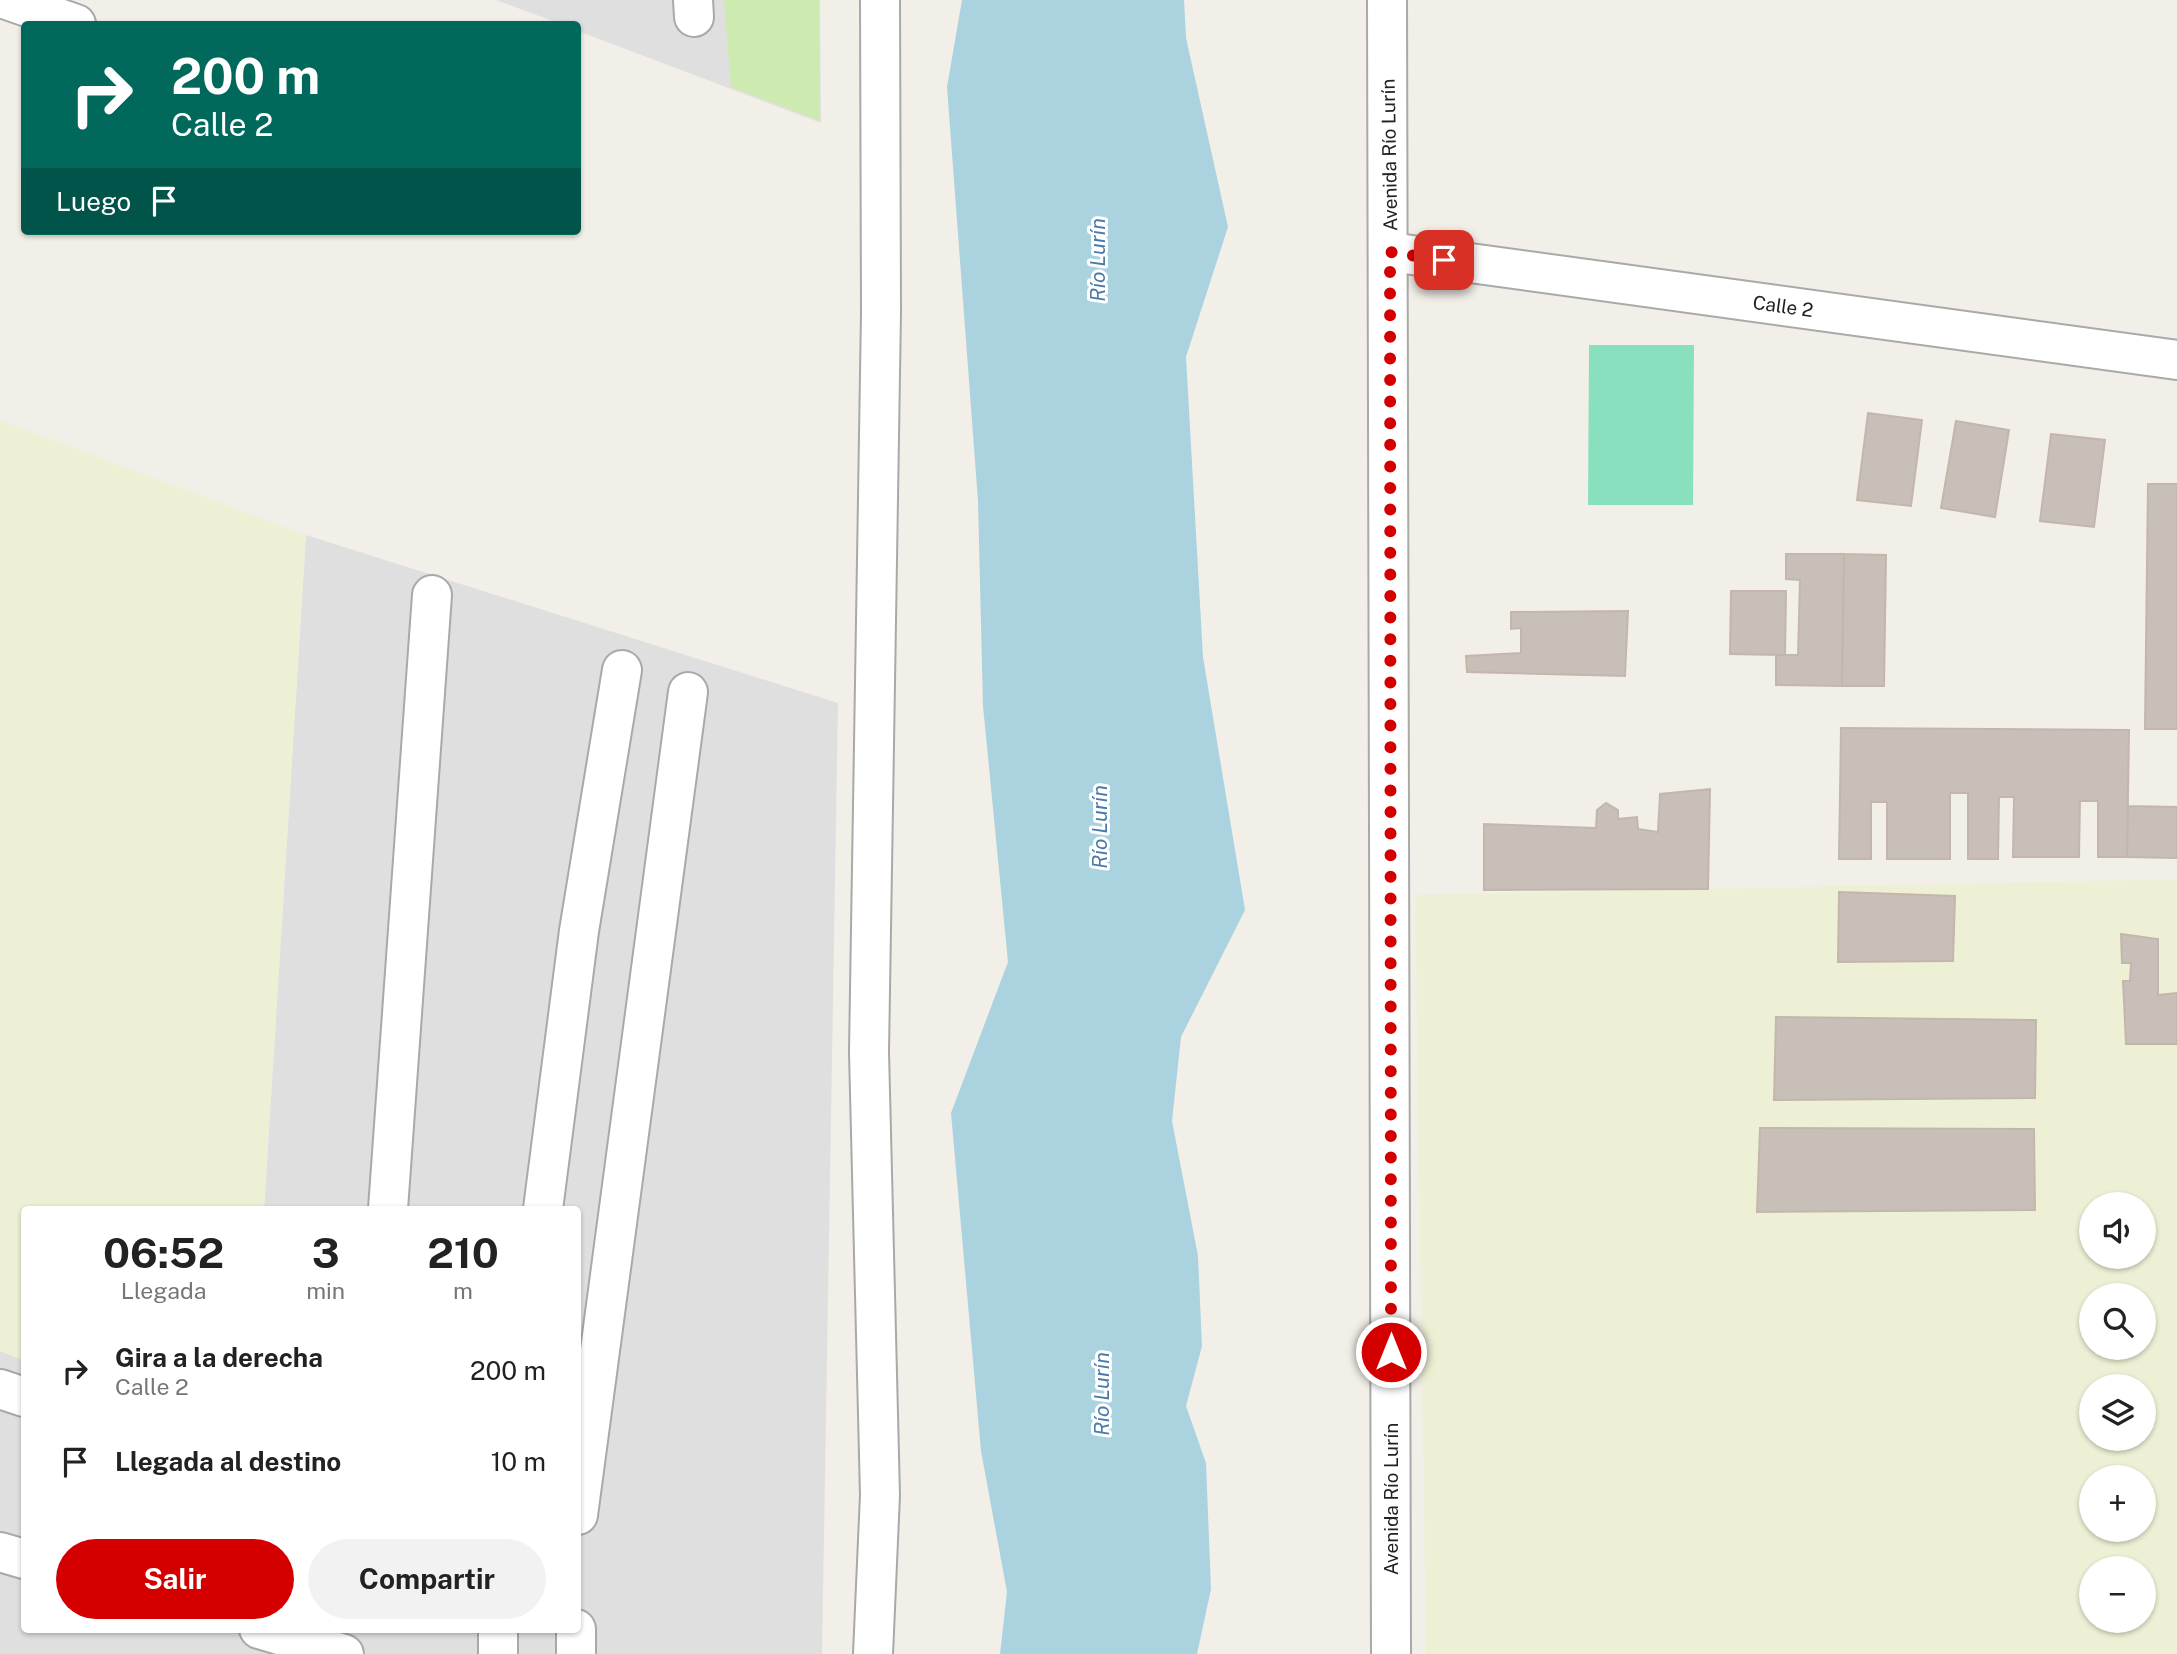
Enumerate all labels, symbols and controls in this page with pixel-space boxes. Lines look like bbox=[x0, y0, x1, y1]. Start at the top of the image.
text: 200 m bbox=[171, 47, 320, 105]
icon: right bbox=[56, 49, 147, 140]
street label: Avenida Río Lurín bbox=[1377, 79, 1401, 231]
text: Calle 2 bbox=[171, 106, 273, 143]
icon: arrive bbox=[145, 182, 183, 220]
text: Luego bbox=[56, 186, 131, 217]
water label: Río Lurín bbox=[1085, 218, 1110, 302]
pin bbox=[1414, 230, 1474, 290]
icon: arrive bbox=[1425, 241, 1463, 279]
street label: Calle 2 bbox=[1751, 291, 1815, 321]
water label: Río Lurín bbox=[1087, 785, 1112, 869]
map controls bbox=[2079, 1192, 2156, 1633]
button: sound bbox=[2079, 1192, 2156, 1269]
text: 06:52 bbox=[103, 1228, 224, 1277]
text: 3 bbox=[312, 1228, 340, 1277]
text: 210 bbox=[427, 1228, 499, 1277]
text: Llegada bbox=[121, 1277, 206, 1304]
text: min bbox=[306, 1277, 345, 1304]
text: m bbox=[453, 1277, 473, 1304]
button: search bbox=[2079, 1283, 2156, 1360]
position arrow bbox=[1354, 1315, 1428, 1389]
text: Gira a la derecha bbox=[115, 1342, 323, 1373]
icon: right bbox=[56, 1352, 94, 1390]
water label: Río Lurín bbox=[1089, 1352, 1114, 1436]
text: 200 m bbox=[470, 1355, 546, 1386]
text: Calle 2 bbox=[115, 1373, 189, 1400]
button: layers bbox=[2079, 1374, 2156, 1451]
street label: Avenida Río Lurín bbox=[1380, 1423, 1402, 1575]
icon: arrive bbox=[56, 1443, 94, 1481]
text: Llegada al destino bbox=[115, 1446, 341, 1477]
text: 10 m bbox=[491, 1446, 546, 1477]
button: + bbox=[2079, 1465, 2156, 1542]
button: Salir bbox=[56, 1539, 294, 1619]
button: Compartir bbox=[308, 1539, 546, 1619]
button: − bbox=[2079, 1556, 2156, 1633]

